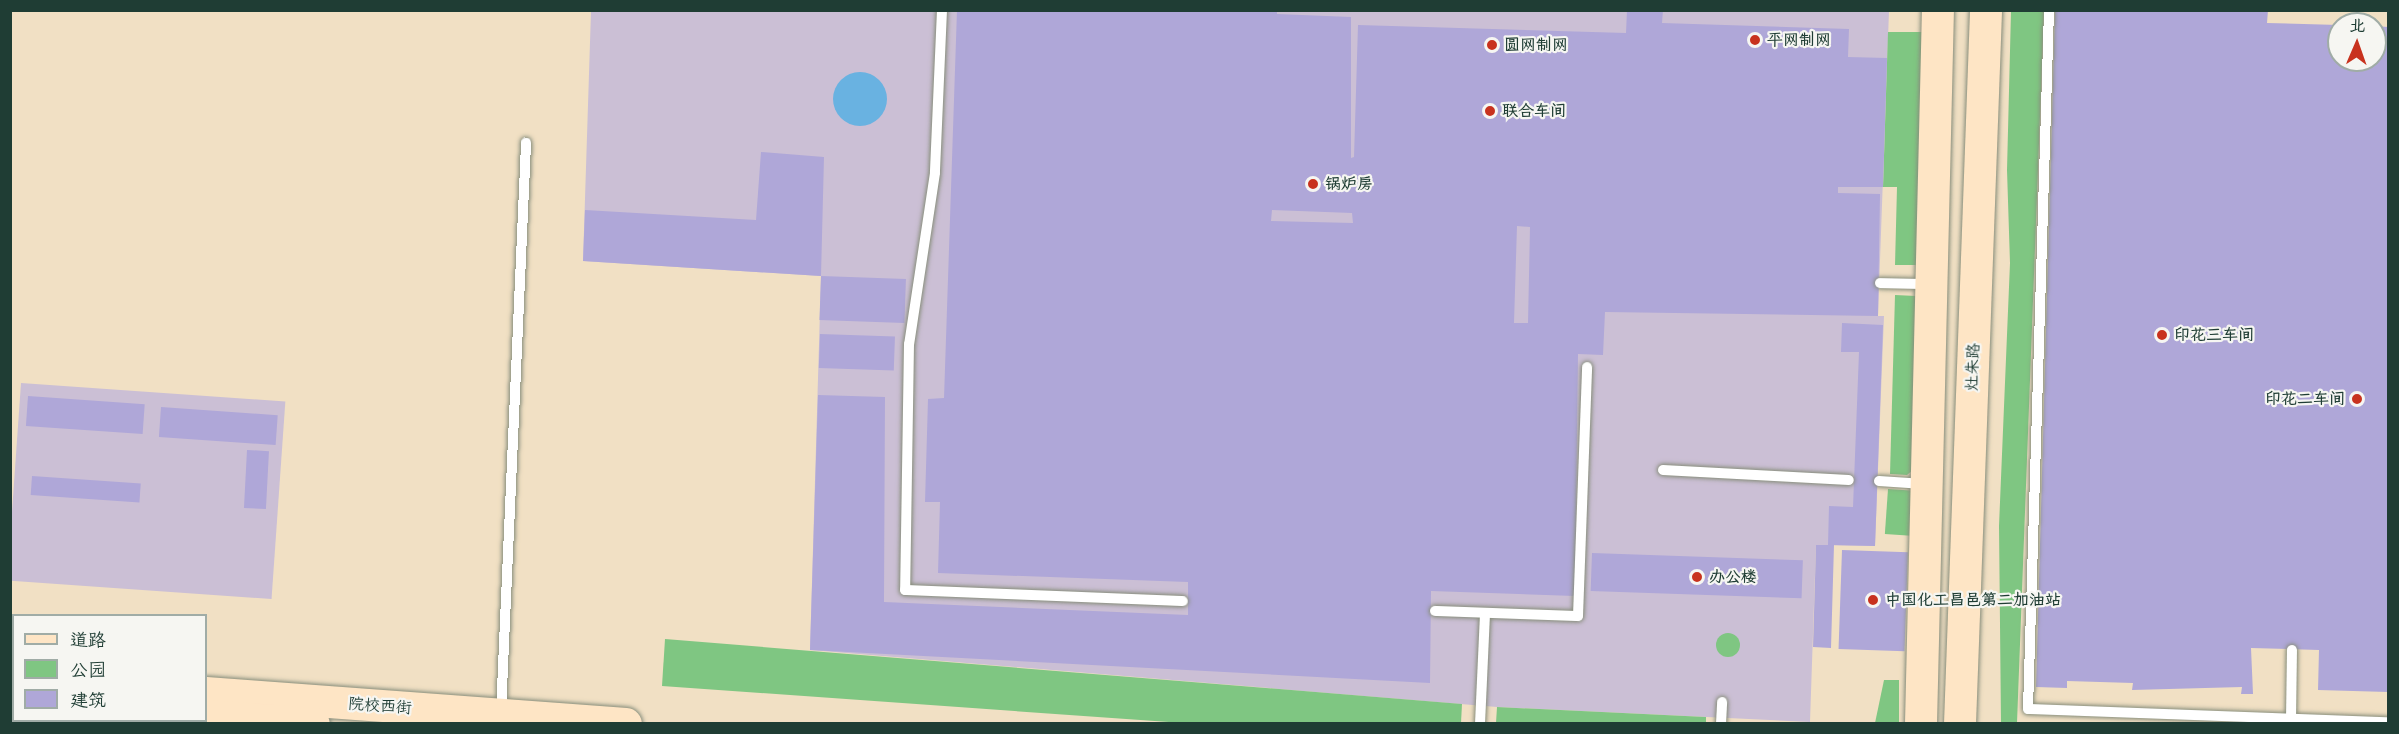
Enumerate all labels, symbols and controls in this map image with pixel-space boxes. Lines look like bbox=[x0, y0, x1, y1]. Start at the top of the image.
north arrow bbox=[2327, 12, 2387, 72]
text: 北 bbox=[2349, 17, 2366, 35]
place label: 平网制网 bbox=[1767, 30, 1831, 50]
marker: 平网制网 bbox=[1748, 33, 1762, 47]
place label: 圆网制网 bbox=[1504, 35, 1568, 55]
marker: 圆网制网 bbox=[1485, 38, 1499, 52]
place label: 联合车间 bbox=[1502, 101, 1566, 121]
marker: 联合车间 bbox=[1483, 104, 1497, 118]
place label: 锅炉房 bbox=[1325, 174, 1373, 194]
marker: 锅炉房 bbox=[1306, 177, 1320, 191]
place label: 印花三车间 bbox=[2174, 325, 2254, 345]
marker: 印花三车间 bbox=[2155, 328, 2169, 342]
street label: 灶朱路 bbox=[1963, 343, 1983, 391]
place label: 印花二车间 bbox=[2265, 389, 2345, 409]
marker: 印花二车间 bbox=[2350, 392, 2364, 406]
place label: 办公楼 bbox=[1709, 567, 1757, 587]
marker: 办公楼 bbox=[1690, 570, 1704, 584]
place label: 中国化工昌邑第二加油站 bbox=[1885, 590, 2061, 610]
marker: 中国化工昌邑第二加油站 bbox=[1866, 593, 1880, 607]
legend bbox=[12, 614, 207, 722]
text: 道路 bbox=[70, 630, 106, 651]
text: 公园 bbox=[70, 660, 106, 681]
text: 建筑 bbox=[70, 690, 106, 711]
street label: 院校西街 bbox=[347, 694, 413, 718]

